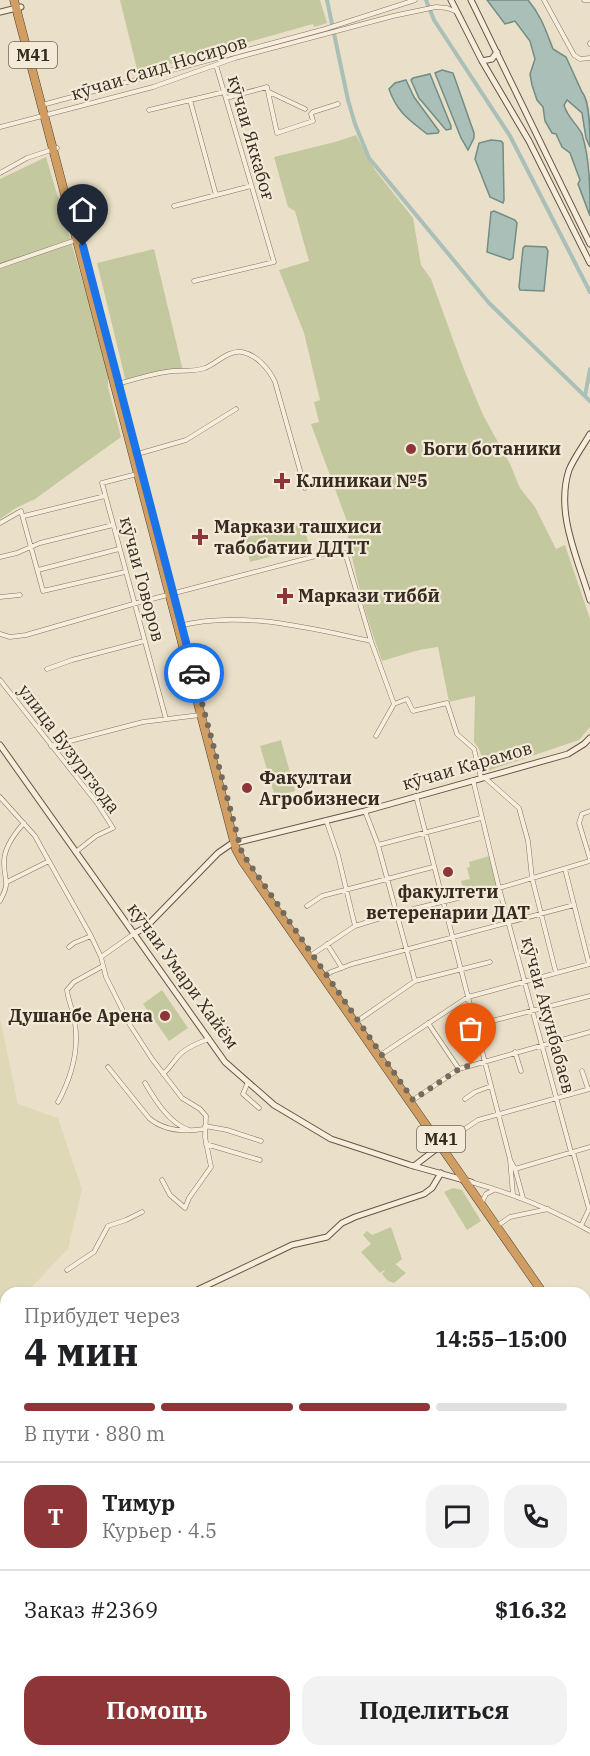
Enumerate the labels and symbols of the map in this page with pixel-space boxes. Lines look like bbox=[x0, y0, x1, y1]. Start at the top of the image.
street label: кӯчаи Саид Носиров bbox=[68, 30, 250, 105]
road number: M41 bbox=[9, 42, 57, 68]
street label: кӯчаи Яккабоғ bbox=[223, 73, 280, 203]
pin bbox=[57, 184, 108, 246]
place label: Боги ботаники bbox=[423, 437, 561, 460]
marker: Боги ботаники bbox=[404, 442, 418, 456]
place label: Клиникаи №5 bbox=[296, 469, 428, 492]
marker: Клиникаи №5 bbox=[273, 472, 291, 490]
street label: кӯчаи Говоров bbox=[115, 514, 170, 644]
place label: Маркази ташхиси табобатии ДДТТ bbox=[214, 515, 382, 559]
marker: Маркази ташхиси табобатии ДДТТ bbox=[191, 528, 209, 546]
place label: Маркази тиббӣ bbox=[298, 584, 440, 607]
marker: Маркази тиббӣ bbox=[276, 587, 294, 605]
courier bbox=[164, 643, 224, 703]
street label: улица Бузургзода bbox=[13, 680, 126, 818]
street label: кӯчаи Карамов bbox=[399, 736, 535, 795]
place label: Факултаи Агробизнеси bbox=[259, 766, 380, 810]
marker: Факултаи Агробизнеси bbox=[240, 781, 254, 795]
marker: факултети ветеренарии ДАТ bbox=[441, 865, 455, 879]
place label: факултети ветеренарии ДАТ bbox=[366, 880, 530, 924]
street label: кӯчаи Умари Хайём bbox=[123, 898, 244, 1053]
street label: кӯчаи Акунбабаев bbox=[516, 934, 580, 1096]
pin bbox=[445, 1003, 496, 1065]
place label: Душанбе Арена bbox=[8, 1004, 153, 1027]
marker: Душанбе Арена bbox=[158, 1009, 172, 1023]
road number: M41 bbox=[417, 1126, 465, 1152]

